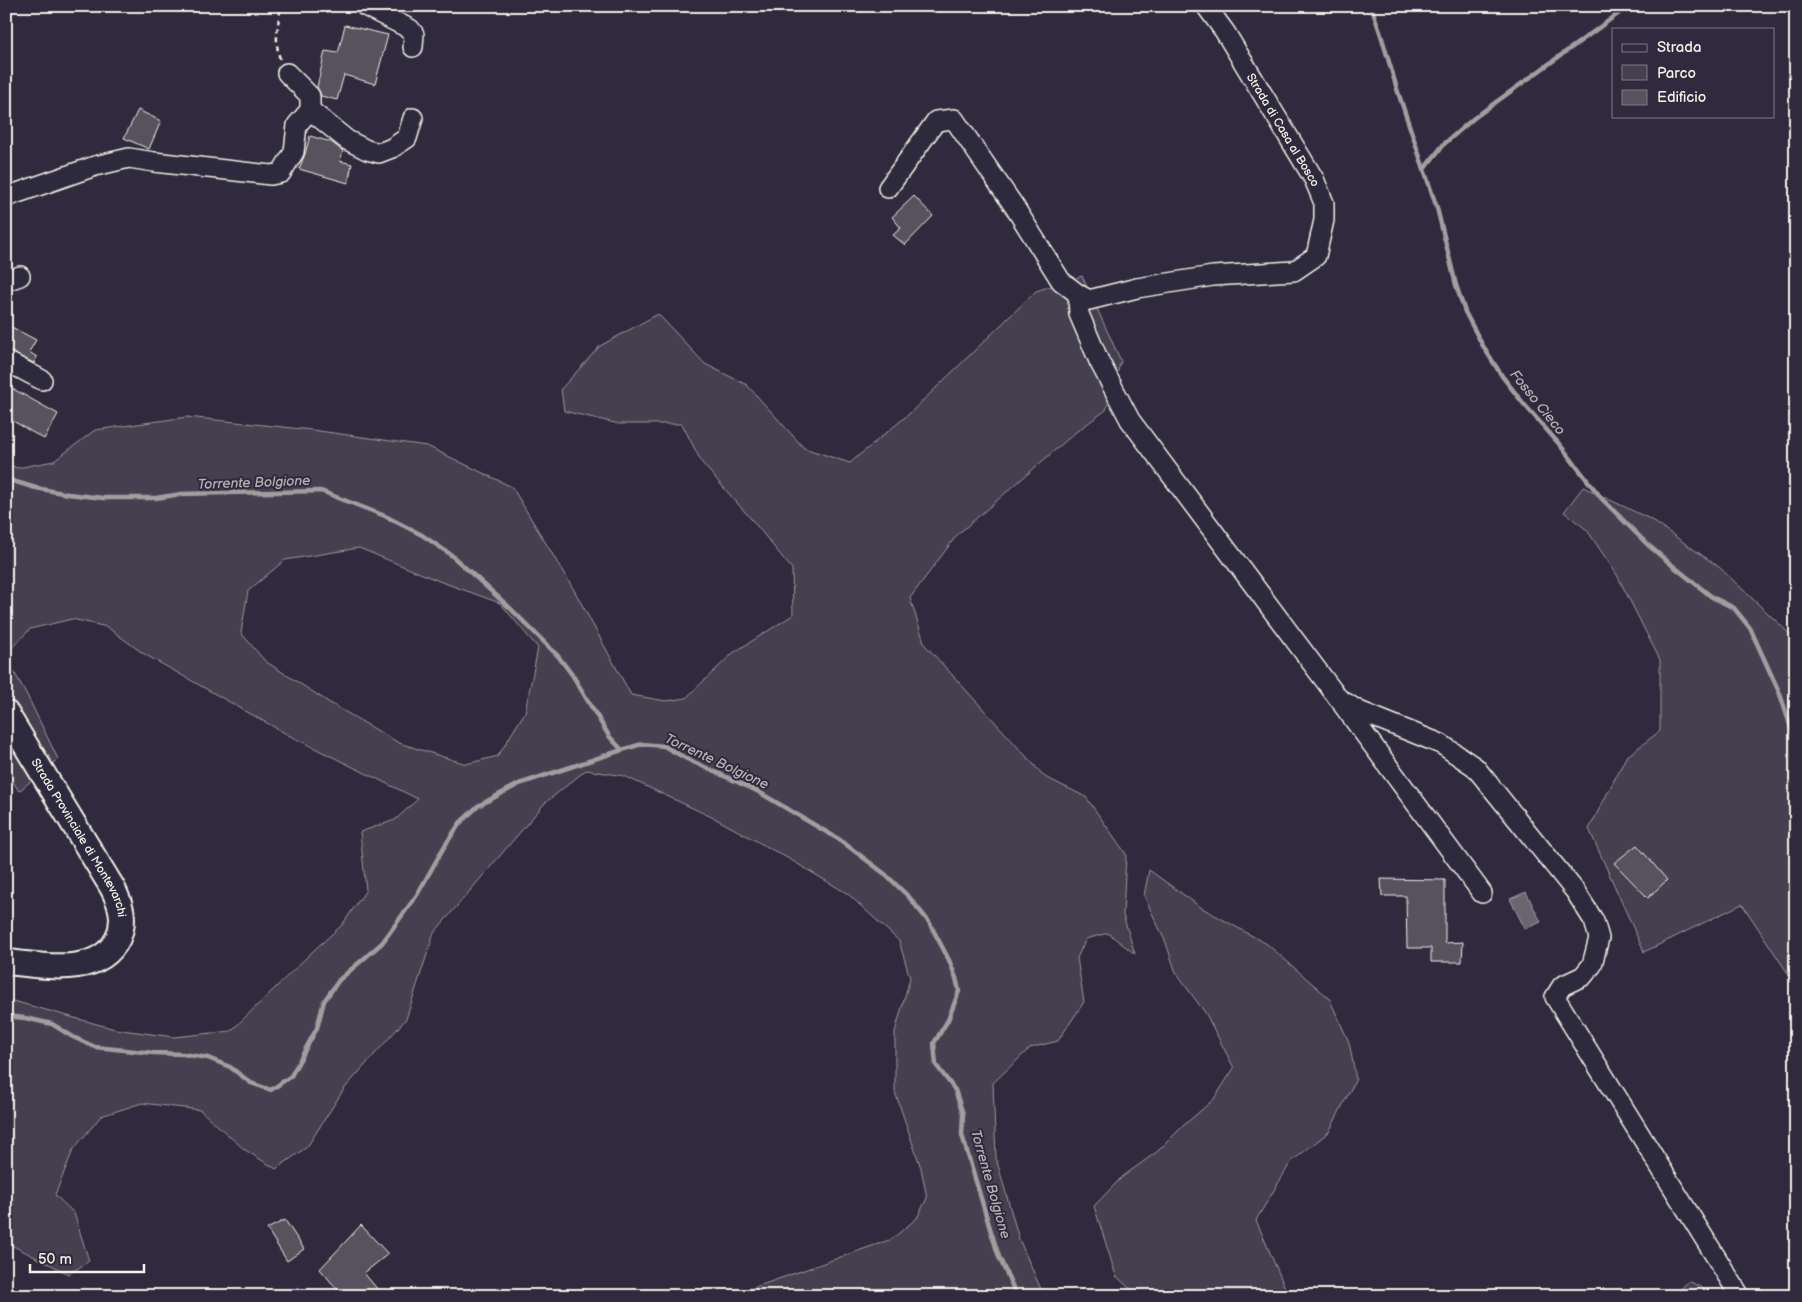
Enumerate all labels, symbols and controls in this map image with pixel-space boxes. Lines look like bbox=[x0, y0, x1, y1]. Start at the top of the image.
legend bbox=[1612, 28, 1774, 118]
text: Strada bbox=[1657, 38, 1701, 57]
text: Parco bbox=[1657, 64, 1696, 83]
street label: Strada di Casa al Bosco bbox=[1243, 71, 1323, 190]
text: Edificio bbox=[1657, 88, 1706, 107]
water label: Fosso Cieco bbox=[1506, 366, 1569, 438]
water label: Torrente Bolgione bbox=[197, 472, 311, 493]
water label: Torrente Bolgione bbox=[662, 730, 771, 793]
street label: Strada Provinciale di Montevarchi bbox=[27, 756, 129, 918]
water label: Torrente Bolgione bbox=[967, 1128, 1014, 1241]
scale bar bbox=[30, 1242, 144, 1274]
text: 50 m bbox=[38, 1250, 72, 1269]

